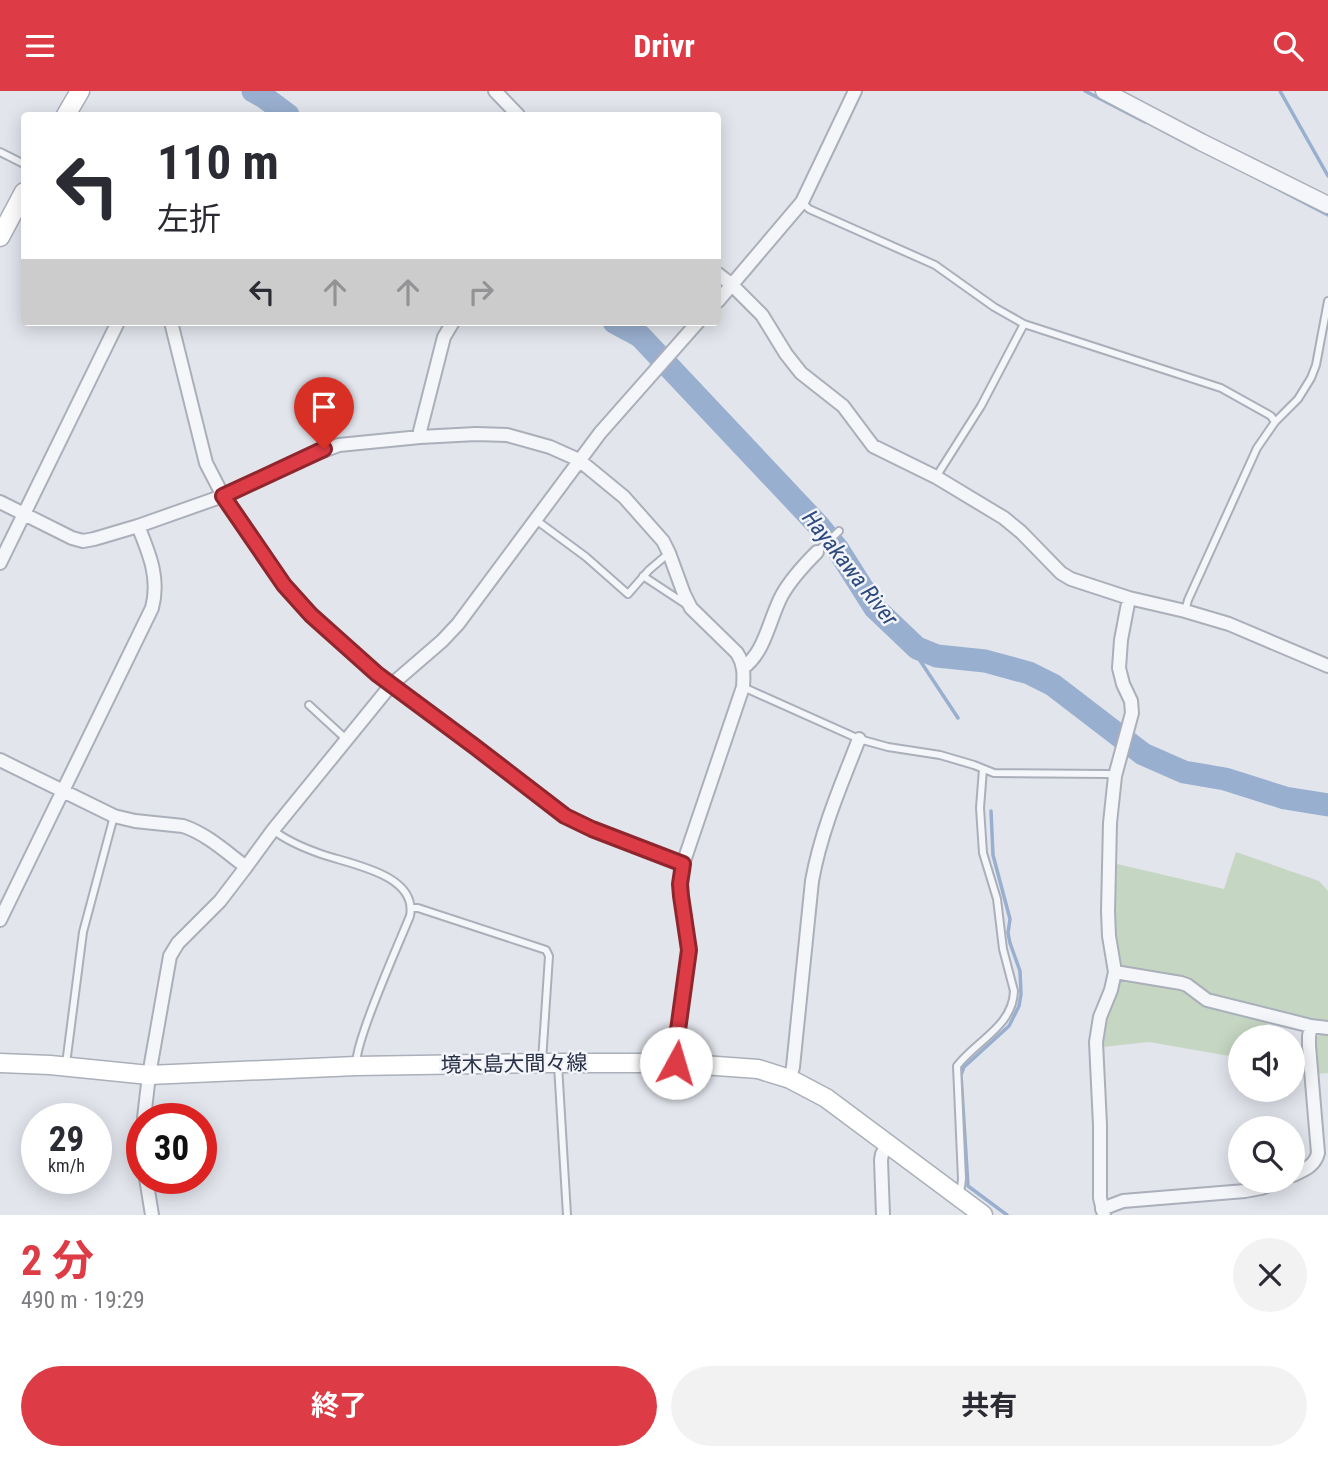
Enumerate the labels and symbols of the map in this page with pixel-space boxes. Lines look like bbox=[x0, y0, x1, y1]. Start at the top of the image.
pin bbox=[294, 377, 354, 449]
water label: Hayakawa River bbox=[797, 505, 904, 632]
position arrow bbox=[639, 1026, 713, 1100]
street label: 境木島大間々線 bbox=[440, 1051, 588, 1077]
speed limit sign: 30 bbox=[126, 1103, 217, 1194]

